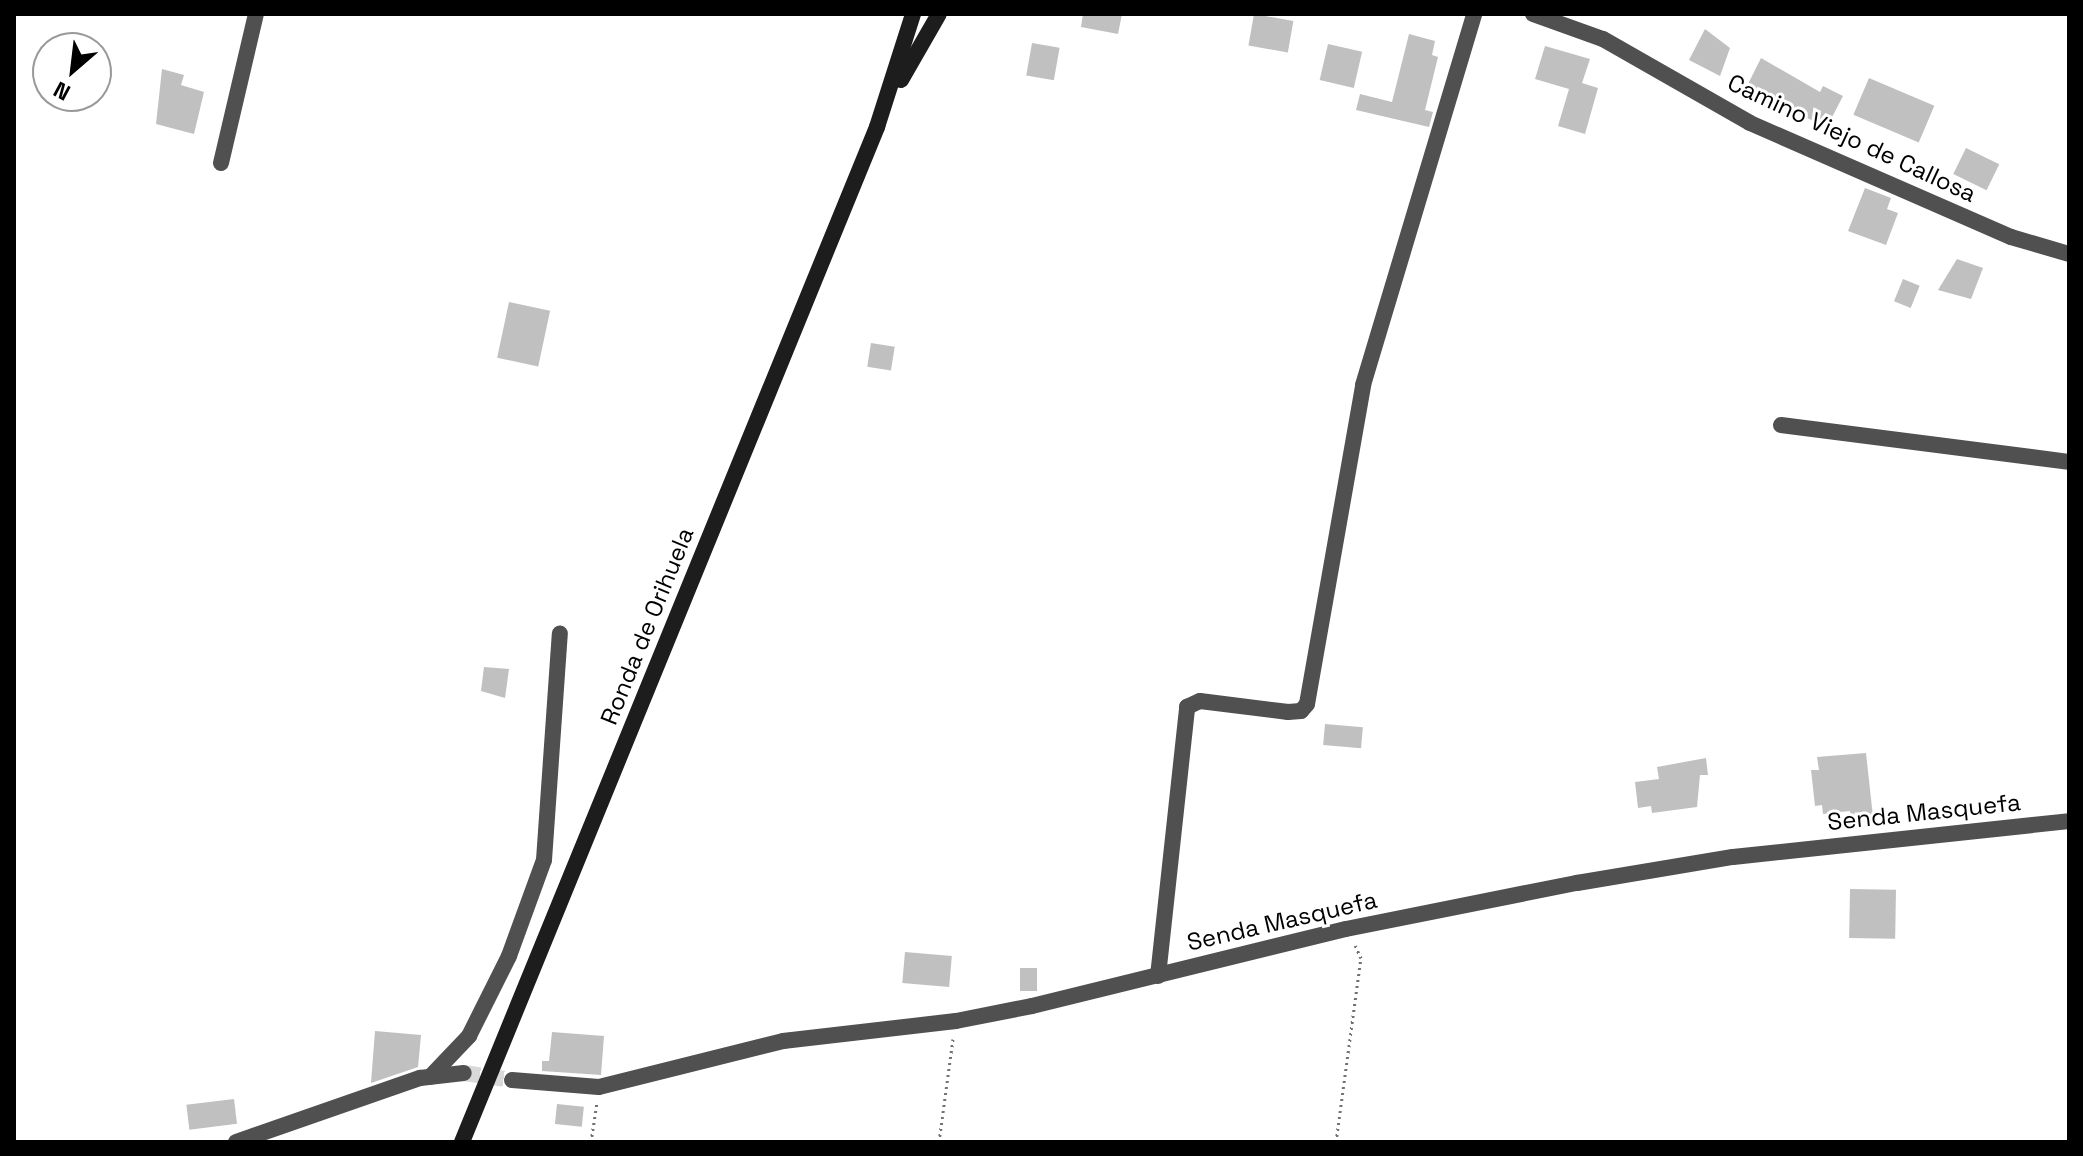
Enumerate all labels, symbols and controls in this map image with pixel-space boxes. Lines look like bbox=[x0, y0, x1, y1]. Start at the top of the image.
north arrow bbox=[32, 32, 112, 112]
street label: Camino Viejo de Callosa bbox=[1723, 68, 1981, 208]
text: N bbox=[49, 76, 75, 107]
street label: Ronda de Orihuela bbox=[594, 523, 700, 729]
street label: Senda Masquefa bbox=[1826, 788, 2022, 836]
street label: Senda Masquefa bbox=[1184, 885, 1380, 957]

